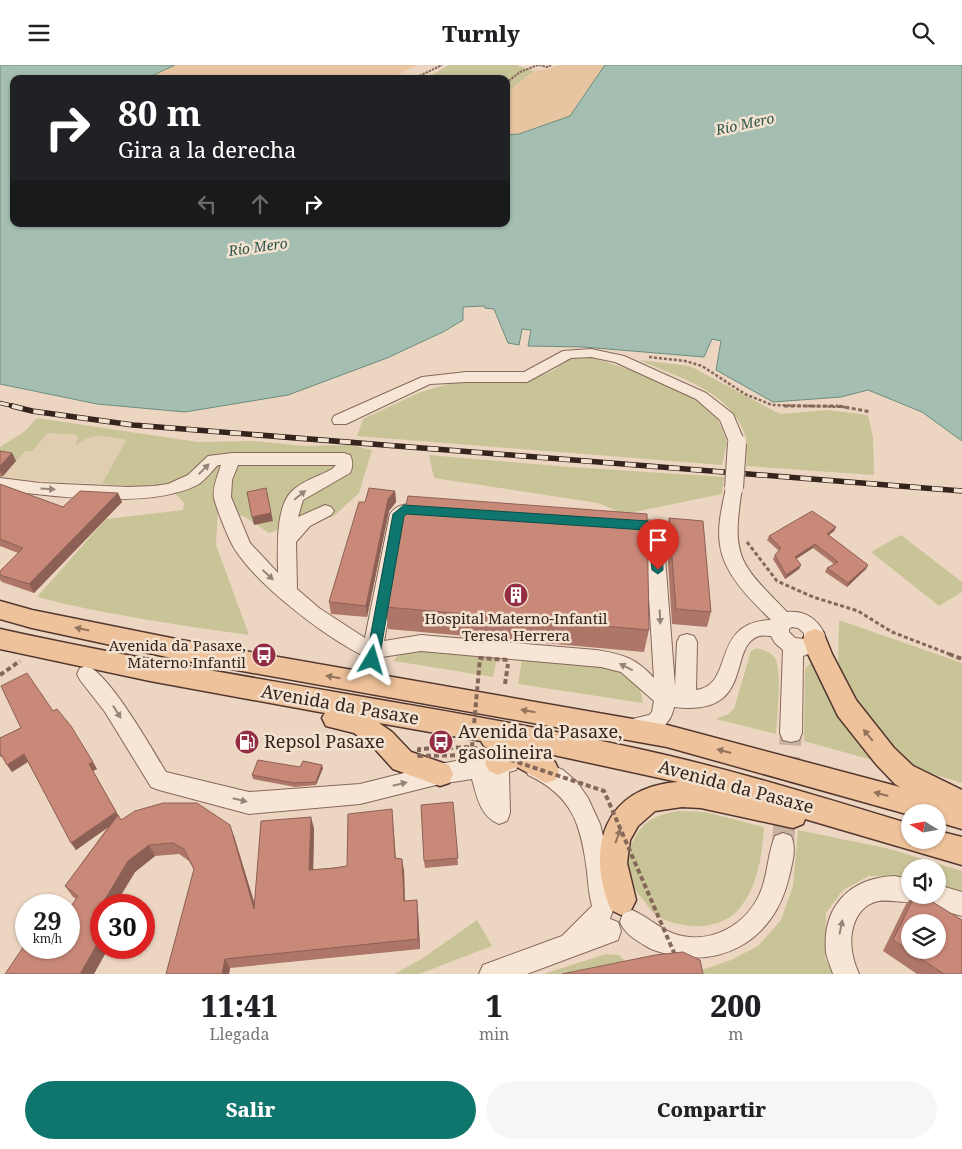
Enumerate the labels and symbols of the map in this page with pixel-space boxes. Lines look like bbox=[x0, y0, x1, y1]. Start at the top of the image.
water label: Río Mero bbox=[713, 108, 776, 139]
water label: Río Mero bbox=[226, 233, 289, 260]
one-way arrow bbox=[198, 463, 210, 475]
one-way arrow bbox=[41, 486, 57, 494]
one-way arrow bbox=[293, 490, 306, 501]
pin bbox=[637, 519, 679, 570]
one-way arrow bbox=[262, 569, 274, 581]
building icon: Hospital Materno-Infantil Teresa Herrera bbox=[503, 582, 529, 608]
place label: Hospital Materno-Infantil Teresa Herrera bbox=[424, 608, 608, 645]
one-way arrow bbox=[656, 609, 664, 625]
one-way arrow bbox=[73, 625, 89, 633]
position arrow bbox=[345, 633, 397, 685]
place label: Avenida da Pasaxe, Materno Infantil bbox=[109, 635, 246, 672]
bus stop icon: Avenida da Pasaxe, Materno Infantil bbox=[251, 642, 277, 668]
one-way arrow bbox=[619, 663, 634, 671]
one-way arrow bbox=[325, 673, 341, 681]
street label: Avenida da Pasaxe bbox=[259, 678, 421, 730]
one-way arrow bbox=[112, 706, 121, 719]
one-way arrow bbox=[519, 707, 535, 715]
place label: Avenida da Pasaxe, gasolineira bbox=[458, 719, 623, 764]
fuel station icon: Repsol Pasaxe bbox=[234, 729, 260, 755]
place label: Repsol Pasaxe bbox=[264, 729, 385, 753]
bus stop icon: Avenida da Pasaxe, gasolineira bbox=[428, 729, 454, 755]
one-way arrow bbox=[863, 729, 874, 742]
one-way arrow bbox=[717, 747, 732, 755]
street label: Avenida da Pasaxe bbox=[656, 754, 817, 818]
one-way arrow bbox=[393, 780, 408, 788]
one-way arrow bbox=[874, 789, 889, 797]
one-way arrow bbox=[232, 797, 247, 805]
north arrow bbox=[901, 804, 946, 849]
one-way arrow bbox=[614, 828, 622, 843]
speed limit sign: 30 bbox=[90, 894, 155, 959]
one-way arrow bbox=[837, 919, 845, 934]

